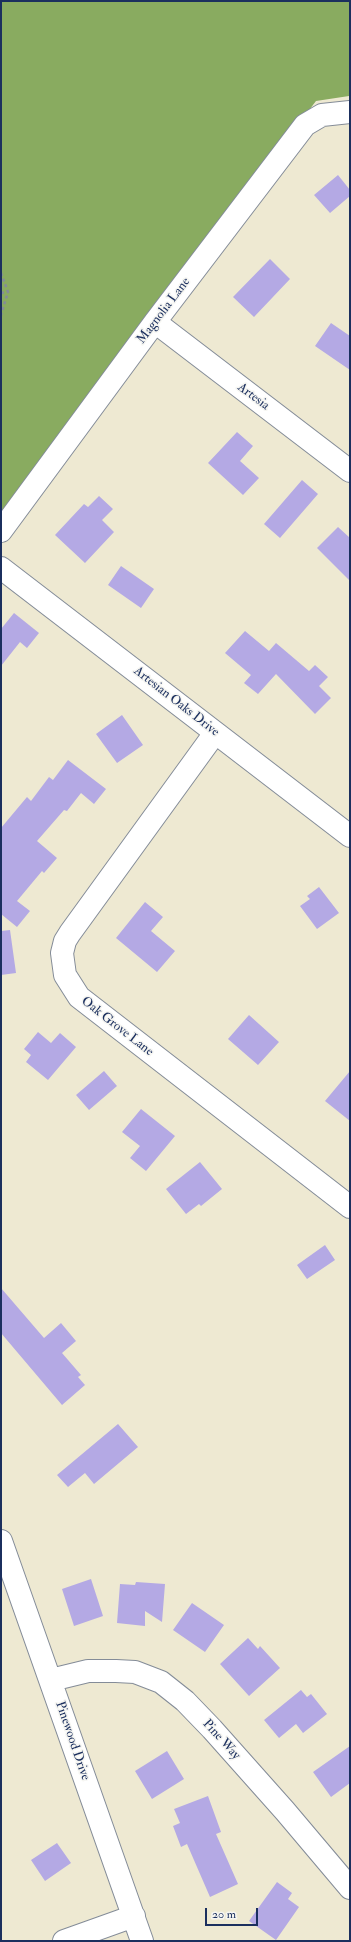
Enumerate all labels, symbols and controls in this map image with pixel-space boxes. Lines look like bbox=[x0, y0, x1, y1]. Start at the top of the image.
street label: Magnolia Lane bbox=[134, 275, 194, 347]
street label: Artesia bbox=[234, 380, 272, 414]
street label: Artesian Oaks Drive bbox=[130, 664, 222, 740]
street label: Oak Grove Lane bbox=[78, 994, 156, 1060]
street label: Pinewood Drive bbox=[51, 1699, 93, 1783]
street label: Pine Way bbox=[199, 1717, 243, 1763]
scale bar bbox=[207, 1900, 260, 1926]
text: 20 m bbox=[212, 1907, 236, 1922]

